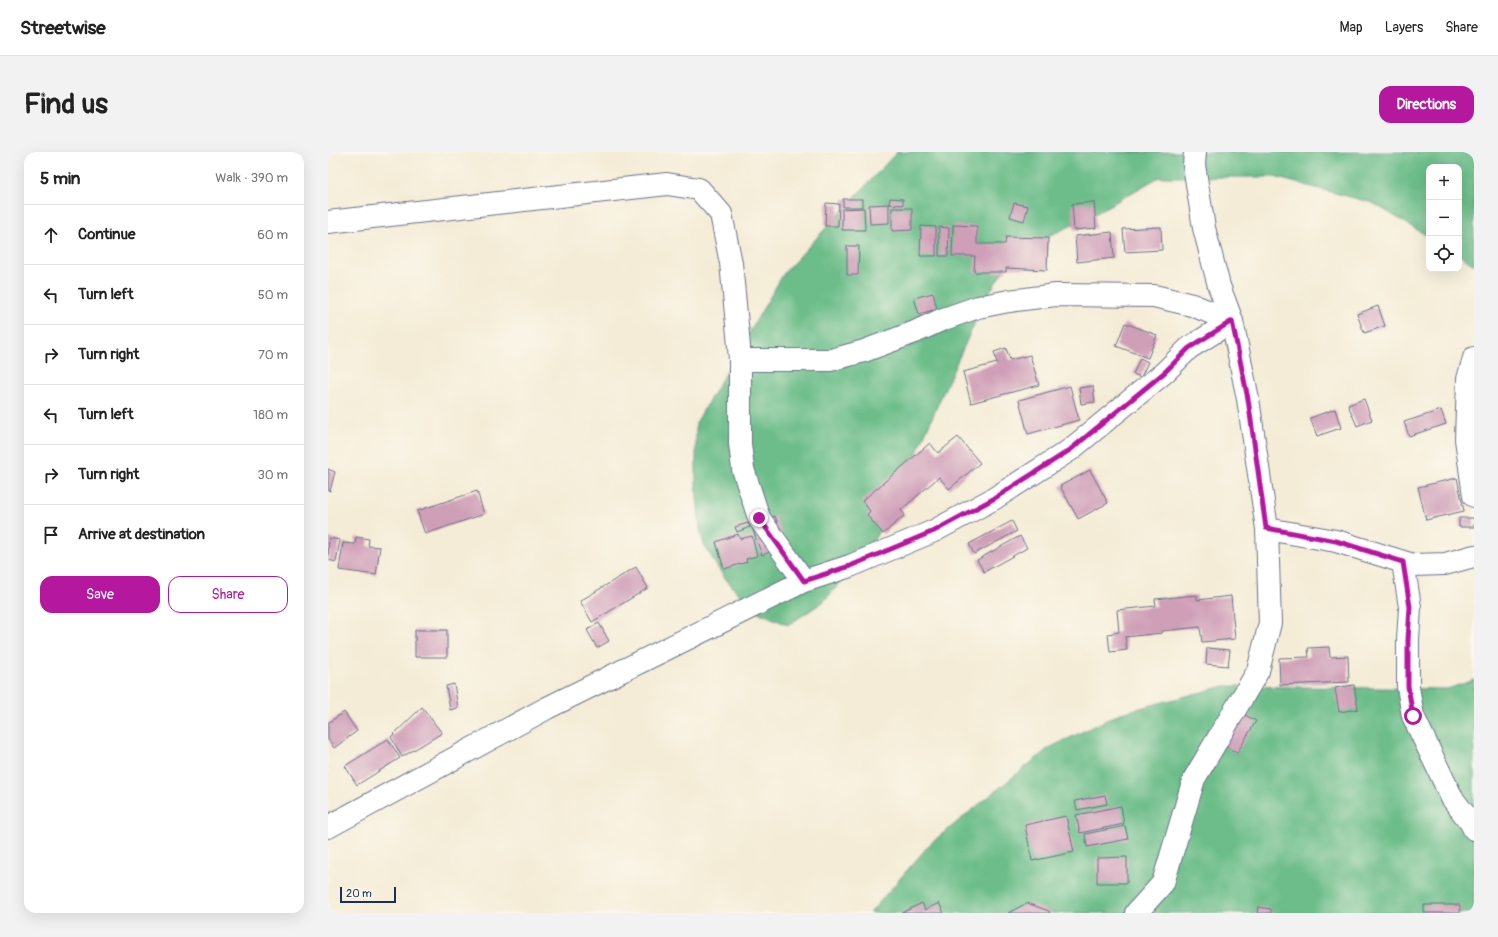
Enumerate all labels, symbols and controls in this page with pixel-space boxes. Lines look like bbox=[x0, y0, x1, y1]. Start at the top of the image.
text: Streetwise bbox=[20, 16, 106, 40]
text: Map bbox=[1340, 19, 1363, 36]
text: Layers bbox=[1385, 19, 1423, 36]
text: Share bbox=[1445, 19, 1478, 36]
button: Directions bbox=[1379, 86, 1474, 123]
text: Find us bbox=[24, 87, 108, 122]
map controls bbox=[1426, 164, 1462, 272]
button: + bbox=[1426, 164, 1462, 200]
text: 5 min bbox=[40, 168, 80, 189]
text: Walk · 390 m bbox=[215, 170, 288, 186]
button: − bbox=[1426, 200, 1462, 236]
icon: ahead bbox=[40, 224, 62, 246]
text: Continue bbox=[78, 225, 136, 244]
text: 60 m bbox=[257, 227, 288, 243]
button: locate bbox=[1426, 236, 1462, 272]
icon: left bbox=[40, 284, 62, 306]
text: Turn left bbox=[78, 285, 134, 304]
text: 50 m bbox=[258, 287, 288, 303]
icon: right bbox=[40, 344, 62, 366]
text: Turn right bbox=[78, 345, 139, 364]
text: 70 m bbox=[258, 347, 288, 363]
icon: left bbox=[40, 404, 62, 426]
text: Turn left bbox=[78, 405, 134, 424]
text: 180 m bbox=[253, 407, 288, 423]
icon: right bbox=[40, 464, 62, 486]
text: Turn right bbox=[78, 465, 139, 484]
text: 30 m bbox=[258, 467, 288, 483]
route end bbox=[750, 509, 768, 527]
icon: arrive bbox=[40, 524, 62, 546]
text: Arrive at destination bbox=[78, 525, 205, 544]
button: Save bbox=[40, 576, 160, 613]
button: Share bbox=[168, 576, 288, 613]
route start bbox=[1404, 707, 1422, 725]
scale bar bbox=[340, 885, 396, 904]
text: 20 m bbox=[346, 887, 372, 900]

